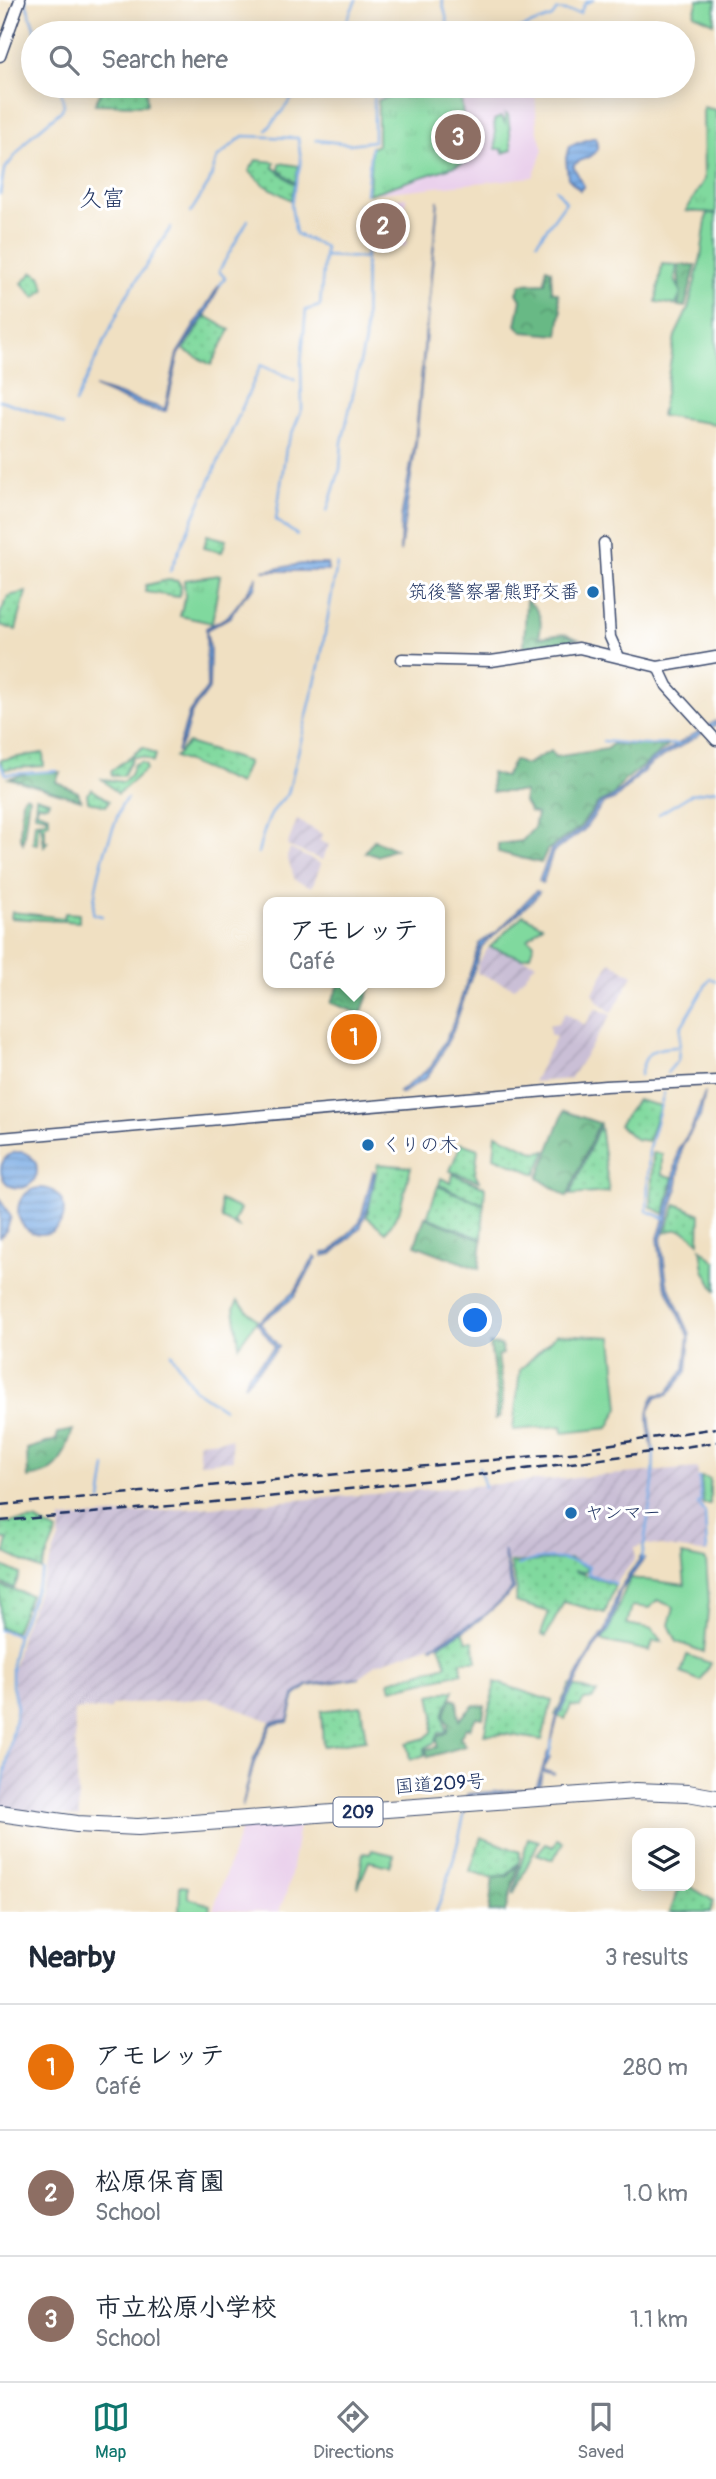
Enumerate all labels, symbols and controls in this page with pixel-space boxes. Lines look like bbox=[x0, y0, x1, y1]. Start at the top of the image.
search box bbox=[21, 21, 695, 98]
icon: search bbox=[45, 41, 83, 79]
text: Search here bbox=[101, 44, 228, 76]
pin: 3 bbox=[435, 111, 481, 163]
district label: 久富 bbox=[79, 184, 125, 213]
pin: 2 bbox=[360, 200, 406, 252]
place label: 筑後警察署熊野交番 bbox=[408, 580, 579, 604]
marker: 筑後警察署熊野交番 bbox=[585, 584, 601, 600]
popup bbox=[263, 897, 445, 988]
text: アモレッテ bbox=[289, 915, 419, 947]
text: Café bbox=[289, 947, 335, 976]
pin: 1 bbox=[331, 1011, 377, 1063]
place label: くりの木 bbox=[382, 1133, 458, 1157]
marker: くりの木 bbox=[360, 1137, 376, 1153]
your location bbox=[458, 1303, 492, 1337]
place label: ヤンマー bbox=[585, 1501, 661, 1525]
marker: ヤンマー bbox=[563, 1505, 579, 1521]
street label: 国道209号 bbox=[394, 1769, 486, 1799]
road number: 209 bbox=[334, 1798, 382, 1826]
map controls bbox=[632, 1828, 695, 1891]
button: layers bbox=[632, 1828, 695, 1891]
text: Nearby bbox=[28, 1939, 115, 1976]
text: 3 results bbox=[605, 1943, 688, 1972]
text: アモレッテ bbox=[95, 2040, 225, 2072]
text: 1 bbox=[47, 2053, 56, 2082]
text: 280 m bbox=[622, 2053, 688, 2082]
text: Café bbox=[95, 2072, 141, 2101]
text: 松原保育園 bbox=[95, 2166, 225, 2198]
text: 2 bbox=[45, 2179, 57, 2208]
text: 1.0 km bbox=[623, 2179, 688, 2208]
text: School bbox=[95, 2198, 161, 2227]
text: 市立松原小学校 bbox=[95, 2292, 277, 2324]
text: 3 bbox=[45, 2305, 57, 2334]
text: 1.1 km bbox=[630, 2305, 688, 2334]
text: School bbox=[95, 2324, 161, 2353]
tab: Map bbox=[92, 2398, 130, 2464]
tab: Directions bbox=[313, 2398, 394, 2464]
tab: Saved bbox=[577, 2398, 624, 2464]

